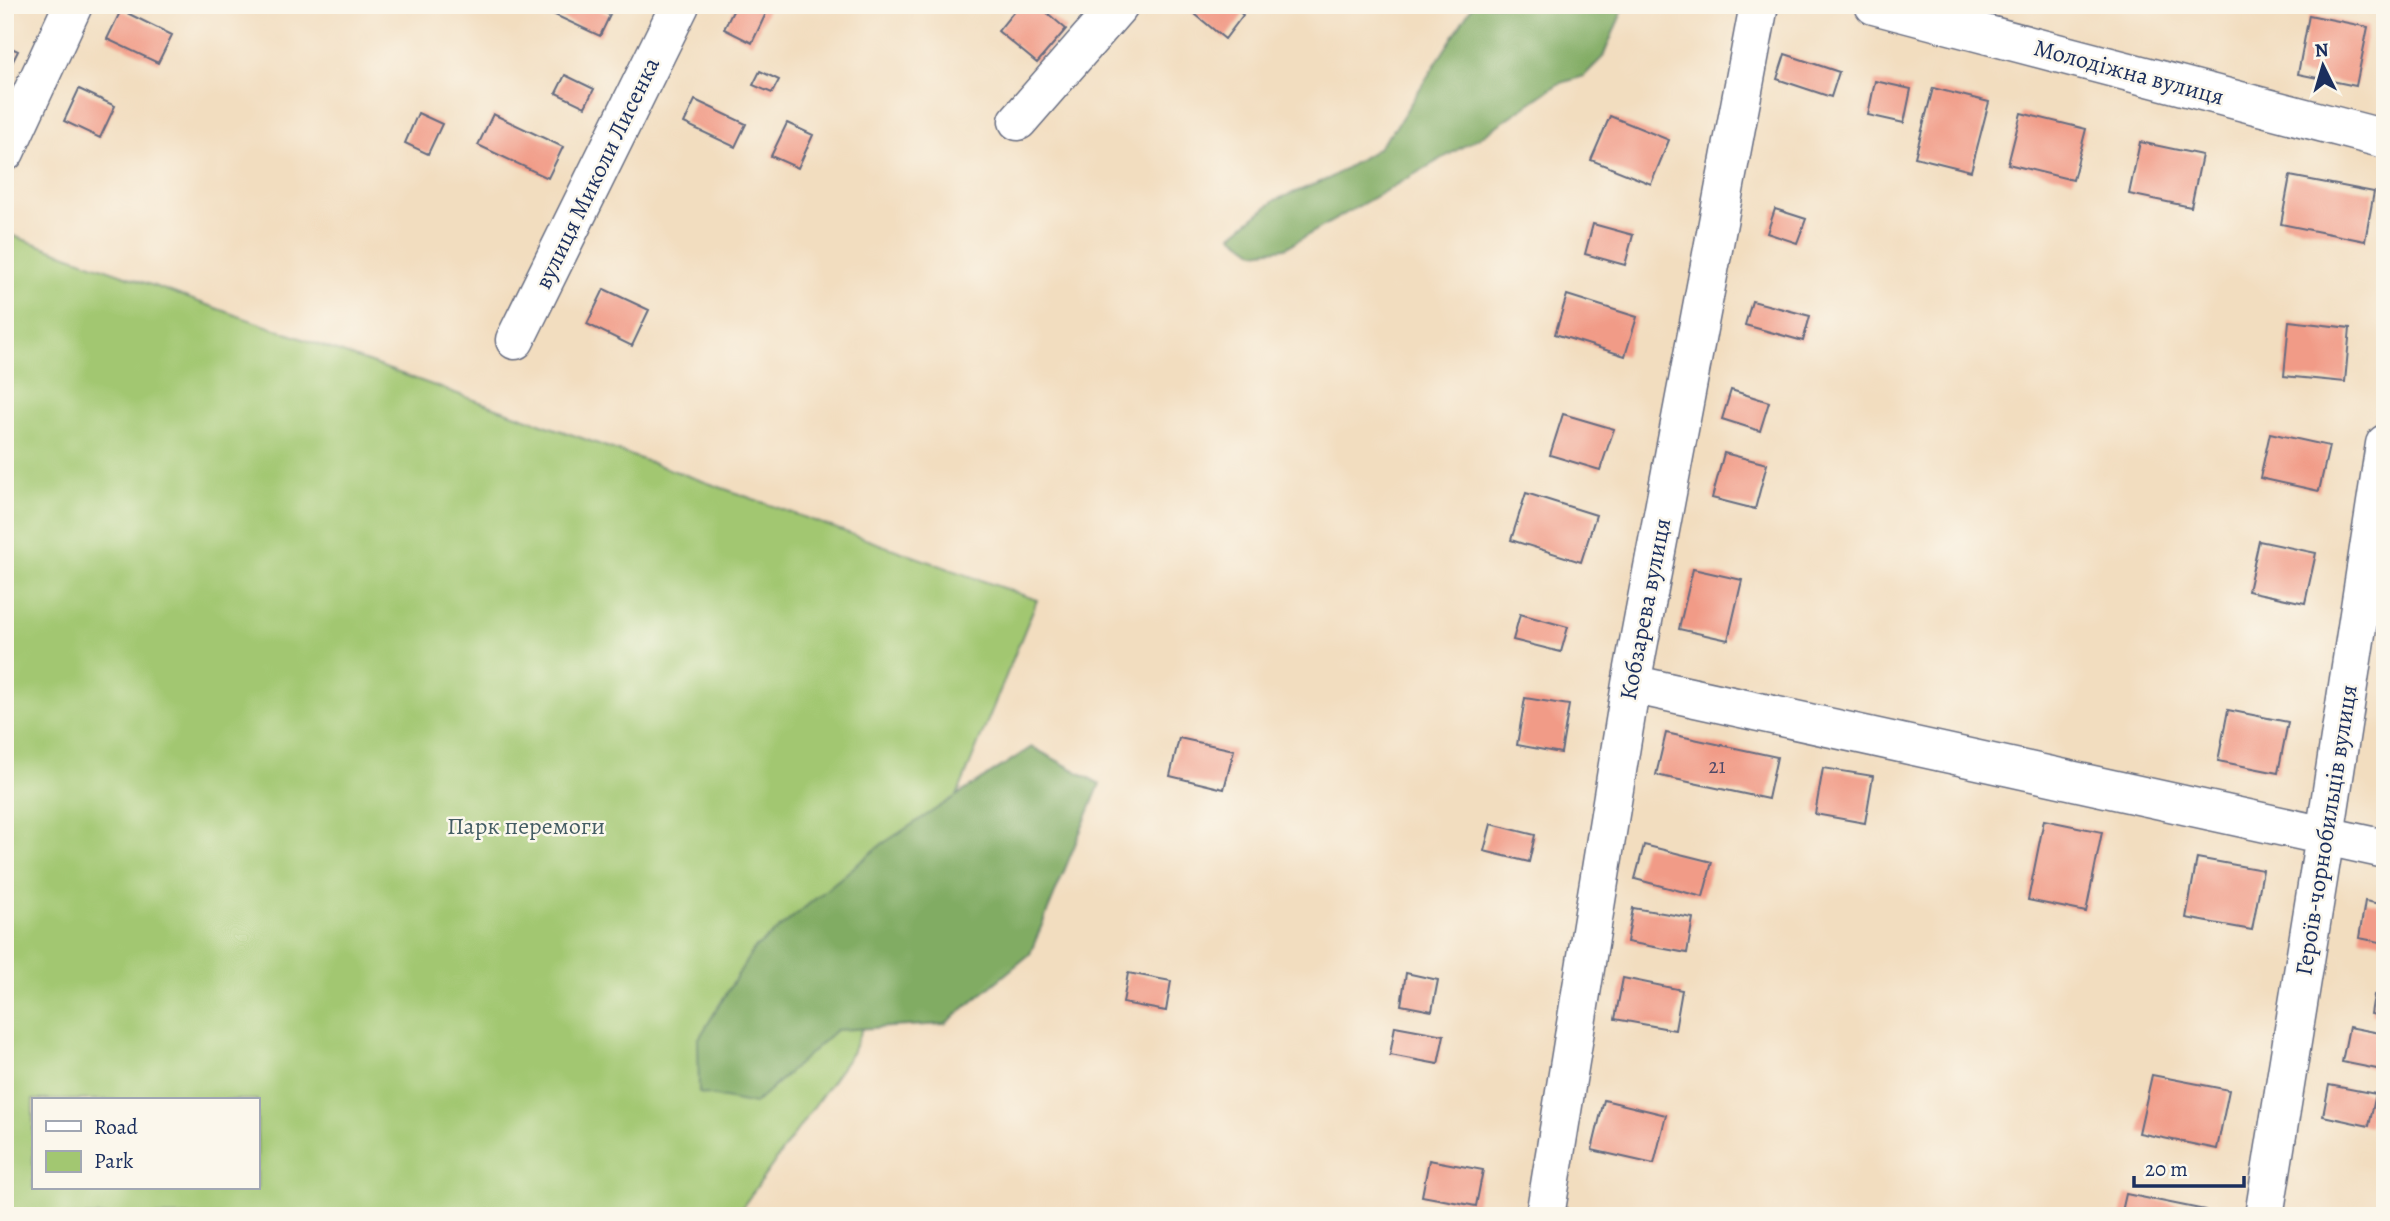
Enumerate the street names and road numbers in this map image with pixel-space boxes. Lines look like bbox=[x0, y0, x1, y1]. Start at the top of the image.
street label: Молодіжна вулиця bbox=[2030, 31, 2228, 113]
street label: вулиця Миколи Лисенка bbox=[527, 52, 667, 294]
street label: Кобзарева вулиця bbox=[1612, 515, 1678, 703]
street label: Героїв-чорнобильців вулиця bbox=[2287, 682, 2365, 978]

